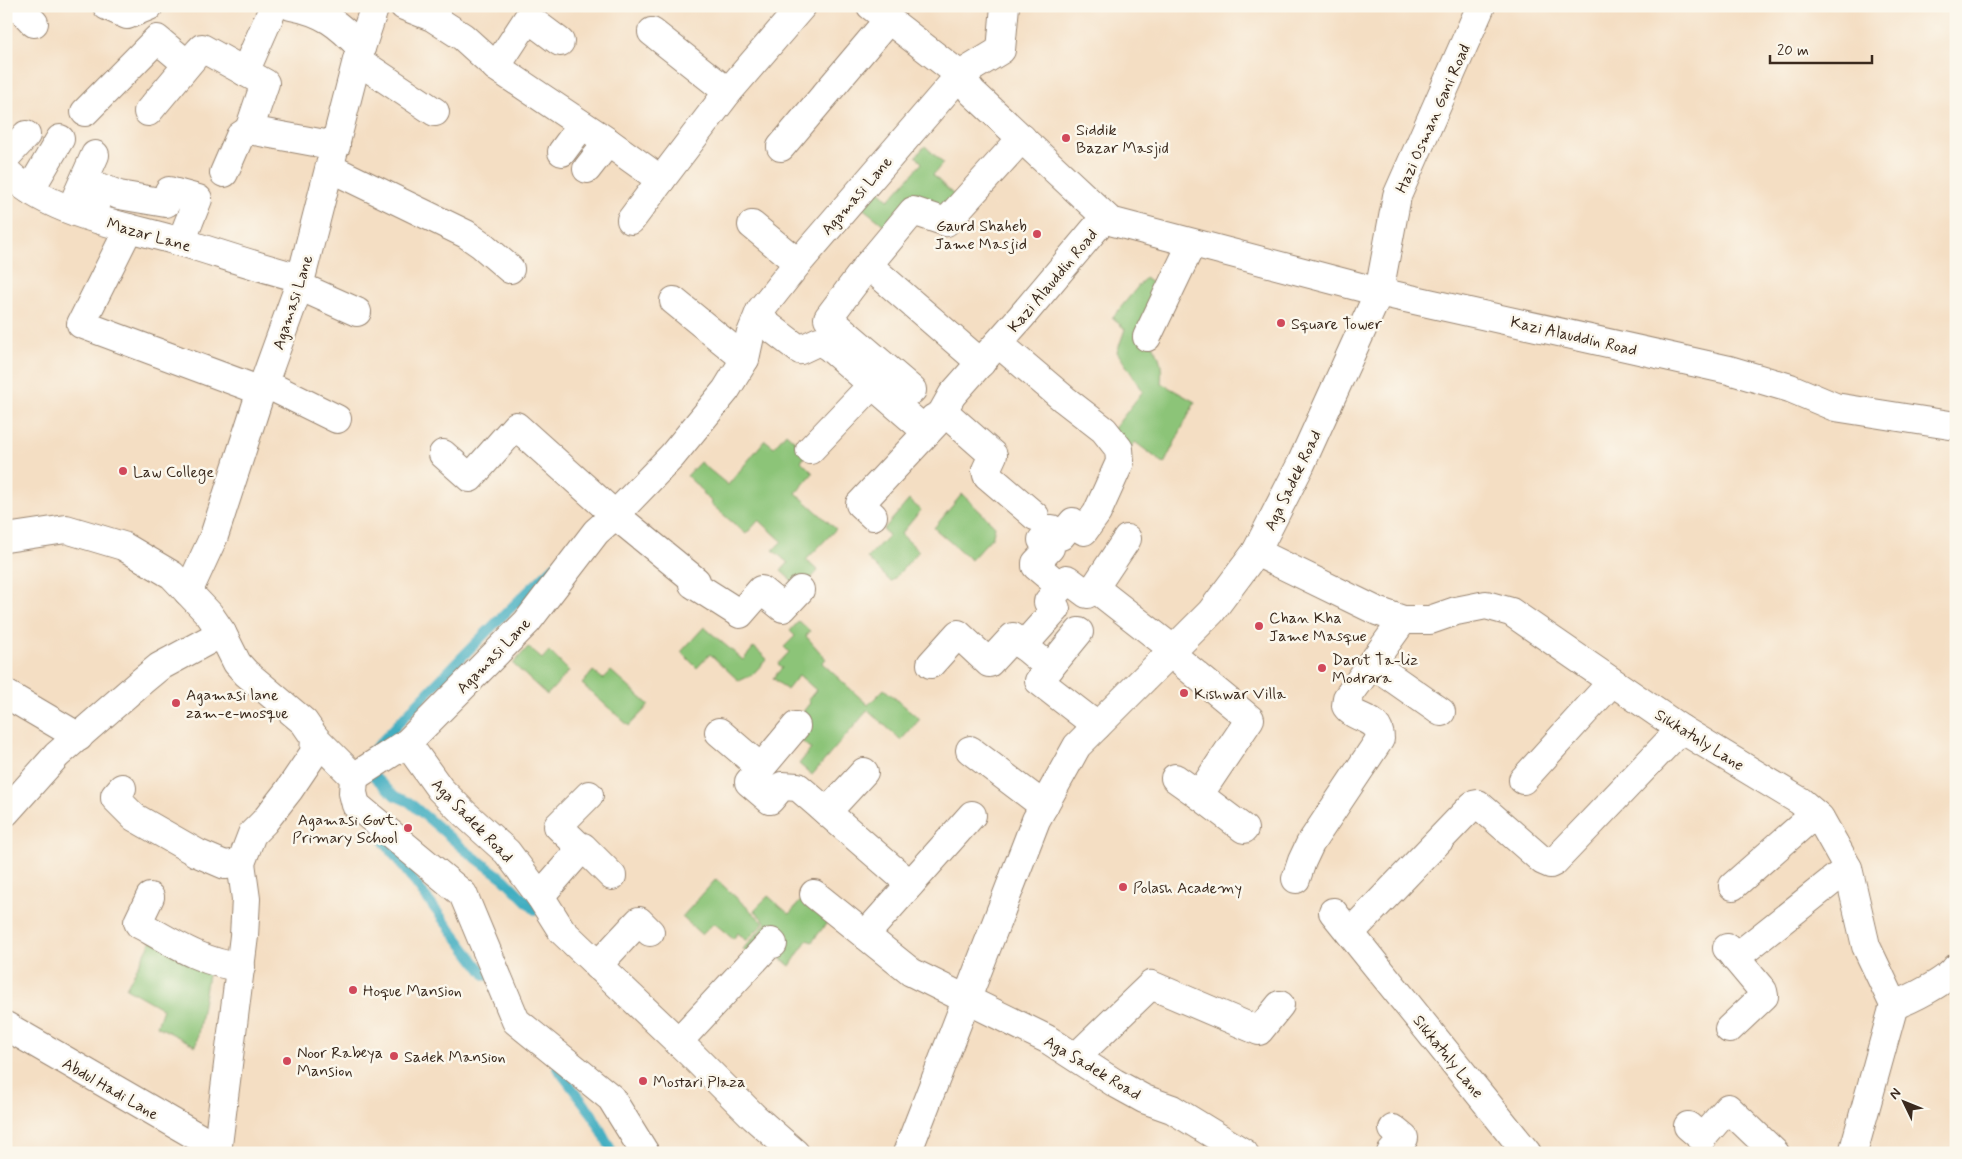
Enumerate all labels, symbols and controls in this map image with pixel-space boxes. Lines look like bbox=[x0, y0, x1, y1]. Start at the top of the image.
scale bar bbox=[1770, 32, 1872, 64]
street label: Hazi Osman Gani Road bbox=[1391, 41, 1476, 196]
text: 20 m bbox=[1777, 41, 1809, 61]
place label: Siddik Bazar Masjid bbox=[1076, 120, 1169, 159]
marker: Siddik Bazar Masjid bbox=[1060, 132, 1072, 144]
street label: Agamasi Lane bbox=[817, 152, 898, 240]
street label: Mazar Lane bbox=[104, 213, 193, 258]
place label: Gaurd Shaheb Jame Masjid bbox=[935, 216, 1027, 255]
street label: Kazi Alauddin Road bbox=[1004, 225, 1103, 337]
marker: Gaurd Shaheb Jame Masjid bbox=[1031, 228, 1043, 240]
street label: Agamasi Lane bbox=[268, 252, 319, 353]
street label: Kazi Alauddin Road bbox=[1508, 312, 1639, 361]
place label: Square Tower bbox=[1291, 314, 1383, 335]
marker: Square Tower bbox=[1275, 317, 1287, 329]
street label: Aga Sadek Road bbox=[1260, 427, 1327, 534]
place label: Law College bbox=[133, 462, 214, 484]
marker: Law College bbox=[117, 465, 129, 477]
place label: Chan Kha Jame Masque bbox=[1269, 608, 1367, 647]
street label: Agamasi Lane bbox=[452, 613, 536, 699]
marker: Chan Kha Jame Masque bbox=[1253, 620, 1265, 632]
place label: Darut Ta-liz Modrara bbox=[1332, 650, 1418, 689]
marker: Darut Ta-liz Modrara bbox=[1316, 662, 1328, 674]
place label: Kishwar Villa bbox=[1194, 684, 1286, 705]
place label: Agamasi lane zam-e-mosque bbox=[186, 685, 289, 724]
marker: Kishwar Villa bbox=[1178, 687, 1190, 699]
marker: Agamasi lane zam-e-mosque bbox=[170, 697, 182, 709]
street label: Sikkatuly Lane bbox=[1651, 704, 1748, 776]
street label: Aga Sadek Road bbox=[426, 774, 517, 868]
place label: Agamasi Govt. Primary School bbox=[292, 810, 398, 849]
marker: Agamasi Govt. Primary School bbox=[402, 822, 414, 834]
place label: Polash Academy bbox=[1133, 878, 1242, 899]
marker: Polash Academy bbox=[1117, 881, 1129, 893]
place label: Hoque Mansion bbox=[363, 981, 462, 1002]
marker: Hoque Mansion bbox=[347, 984, 359, 996]
street label: Sikkatuly Lane bbox=[1408, 1011, 1488, 1103]
street label: Aga Sadek Road bbox=[1040, 1031, 1145, 1105]
place label: Noor Rabeya Mansion bbox=[297, 1043, 383, 1082]
place label: Sadek Mansion bbox=[404, 1047, 506, 1068]
marker: Sadek Mansion bbox=[388, 1050, 400, 1062]
street label: Abdul Hadi Lane bbox=[58, 1053, 163, 1126]
marker: Noor Rabeya Mansion bbox=[281, 1055, 293, 1067]
place label: Mostari Plaza bbox=[653, 1072, 745, 1093]
marker: Mostari Plaza bbox=[637, 1075, 649, 1087]
north arrow bbox=[1880, 1076, 1930, 1126]
text: N bbox=[1885, 1084, 1905, 1103]

